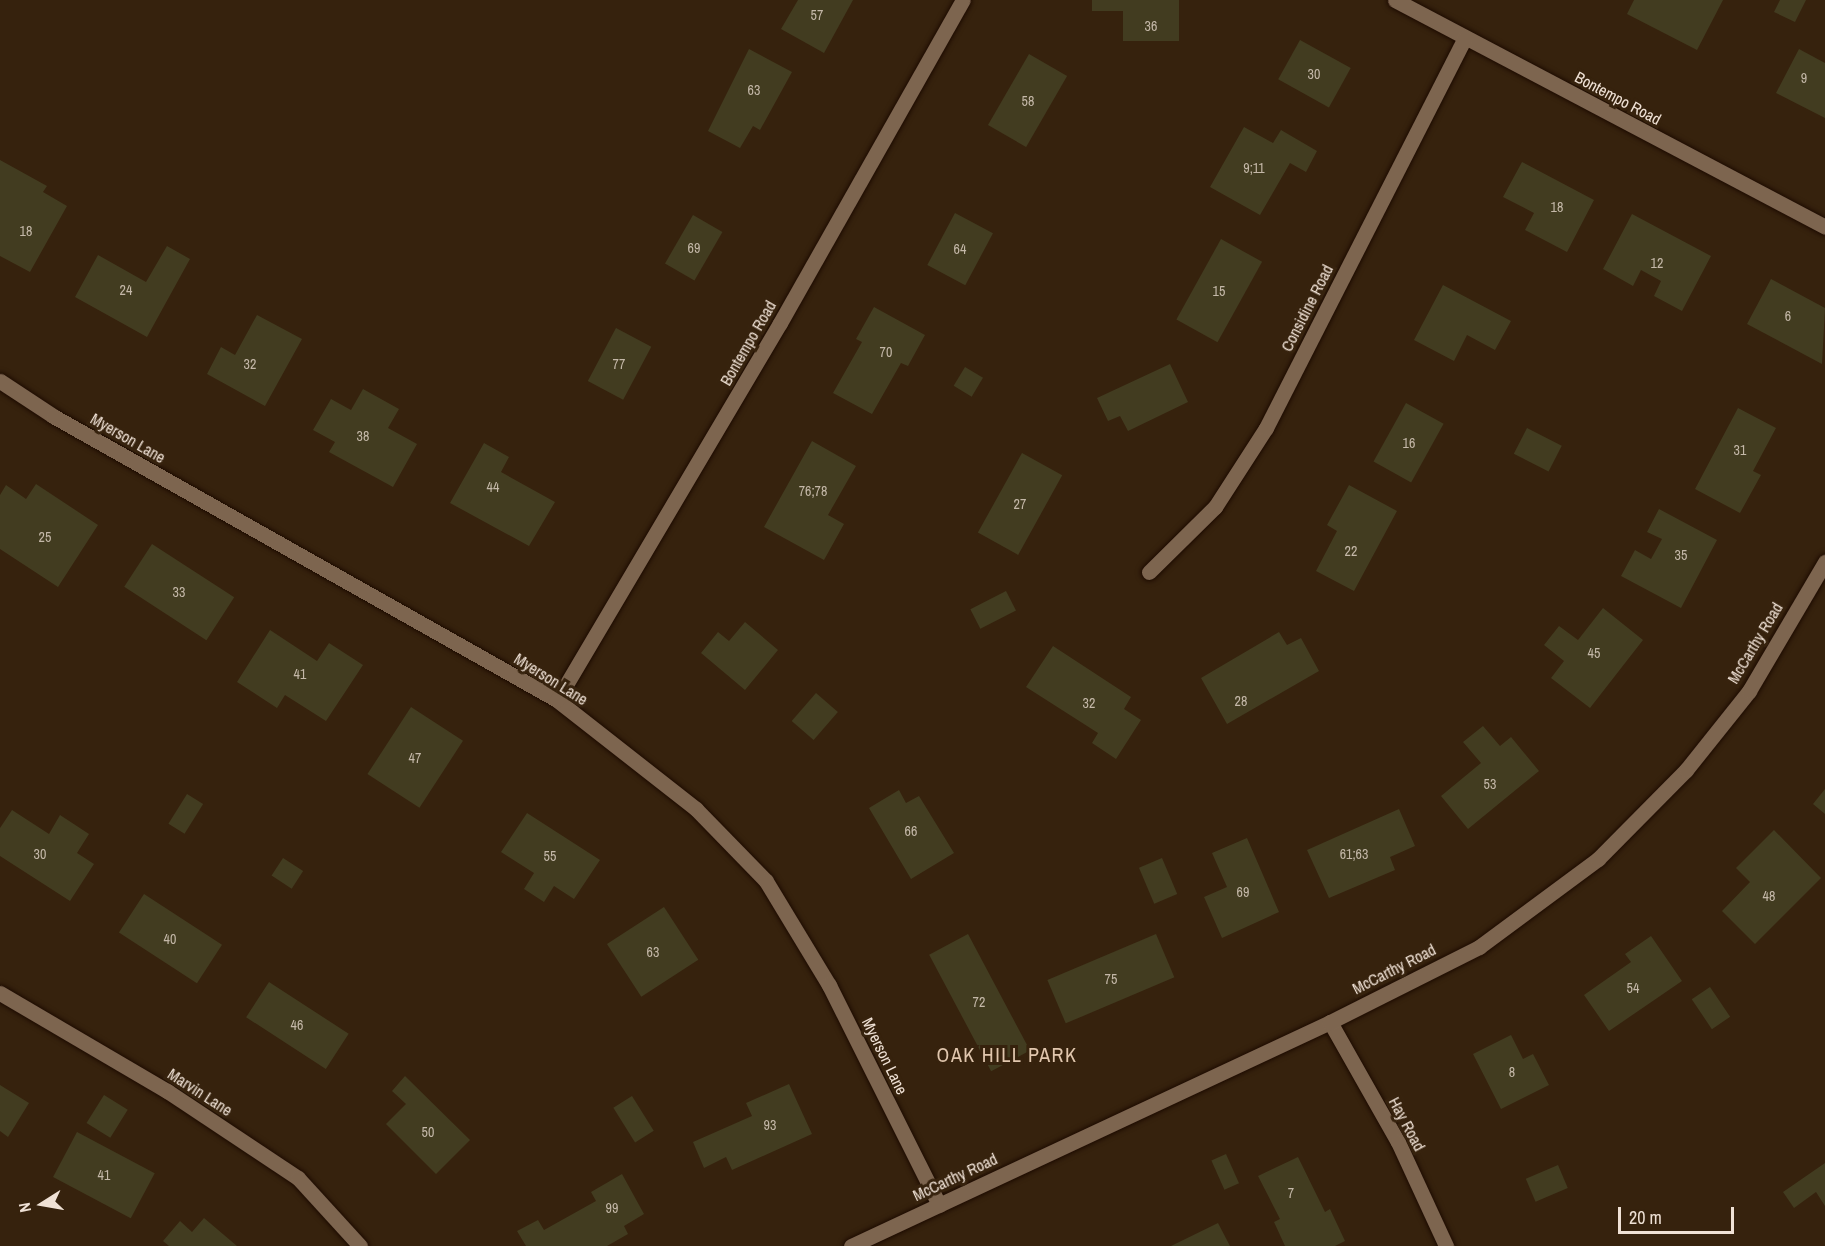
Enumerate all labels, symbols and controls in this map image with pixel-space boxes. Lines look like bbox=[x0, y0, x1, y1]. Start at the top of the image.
house number: 57 bbox=[811, 7, 823, 23]
house number: 36 bbox=[1145, 18, 1157, 34]
house number: 30 bbox=[1308, 66, 1320, 82]
street label: Bontempo Road bbox=[1572, 67, 1664, 129]
house number: 9 bbox=[1801, 70, 1807, 86]
house number: 63 bbox=[748, 82, 760, 98]
house number: 58 bbox=[1022, 93, 1034, 109]
house number: 9;11 bbox=[1243, 160, 1265, 176]
house number: 18 bbox=[1551, 199, 1563, 215]
house number: 18 bbox=[20, 223, 32, 239]
house number: 69 bbox=[688, 240, 700, 256]
house number: 64 bbox=[954, 241, 966, 257]
house number: 12 bbox=[1651, 255, 1663, 271]
street label: Considine Road bbox=[1277, 261, 1337, 355]
house number: 24 bbox=[120, 282, 132, 298]
house number: 15 bbox=[1213, 283, 1225, 299]
street label: Bontempo Road bbox=[716, 297, 780, 389]
house number: 6 bbox=[1785, 308, 1791, 324]
house number: 70 bbox=[880, 344, 892, 360]
house number: 32 bbox=[244, 356, 256, 372]
house number: 77 bbox=[613, 356, 625, 372]
street label: Myerson Lane bbox=[87, 409, 169, 467]
house number: 38 bbox=[357, 428, 369, 444]
house number: 16 bbox=[1403, 435, 1415, 451]
house number: 31 bbox=[1734, 442, 1746, 458]
house number: 44 bbox=[487, 479, 499, 495]
house number: 76;78 bbox=[799, 483, 827, 499]
house number: 27 bbox=[1014, 496, 1026, 512]
house number: 25 bbox=[39, 529, 51, 545]
house number: 22 bbox=[1345, 543, 1357, 559]
house number: 35 bbox=[1675, 547, 1687, 563]
house number: 33 bbox=[173, 584, 185, 600]
street label: McCarthy Road bbox=[1723, 599, 1787, 687]
house number: 45 bbox=[1588, 645, 1600, 661]
street label: Myerson Lane bbox=[511, 649, 591, 709]
house number: 41 bbox=[294, 666, 306, 682]
house number: 28 bbox=[1235, 693, 1247, 709]
house number: 32 bbox=[1083, 695, 1095, 711]
house number: 47 bbox=[409, 750, 421, 766]
house number: 53 bbox=[1484, 776, 1496, 792]
house number: 66 bbox=[905, 823, 917, 839]
house number: 30 bbox=[34, 846, 46, 862]
house number: 61;63 bbox=[1340, 846, 1368, 862]
house number: 55 bbox=[544, 848, 556, 864]
house number: 69 bbox=[1237, 884, 1249, 900]
house number: 48 bbox=[1763, 888, 1775, 904]
house number: 40 bbox=[164, 931, 176, 947]
street label: McCarthy Road bbox=[1349, 940, 1439, 998]
house number: 63 bbox=[647, 944, 659, 960]
house number: 75 bbox=[1105, 971, 1117, 987]
house number: 54 bbox=[1627, 980, 1639, 996]
house number: 72 bbox=[973, 994, 985, 1010]
street label: Myerson Lane bbox=[858, 1014, 912, 1098]
house number: 46 bbox=[291, 1017, 303, 1033]
district label: OAK HILL PARK bbox=[936, 1042, 1078, 1066]
street label: Marvin Lane bbox=[164, 1064, 236, 1120]
house number: 8 bbox=[1509, 1064, 1515, 1080]
street label: Hay Road bbox=[1385, 1094, 1429, 1154]
house number: 93 bbox=[764, 1117, 776, 1133]
house number: 50 bbox=[422, 1124, 434, 1140]
street label: McCarthy Road bbox=[910, 1149, 1000, 1205]
house number: 41 bbox=[98, 1167, 110, 1183]
north arrow bbox=[12, 1174, 72, 1234]
house number: 7 bbox=[1288, 1185, 1294, 1201]
scale bar bbox=[1621, 1195, 1736, 1233]
house number: 99 bbox=[606, 1200, 618, 1216]
text: N bbox=[13, 1201, 36, 1214]
text: 20 m bbox=[1629, 1205, 1662, 1230]

